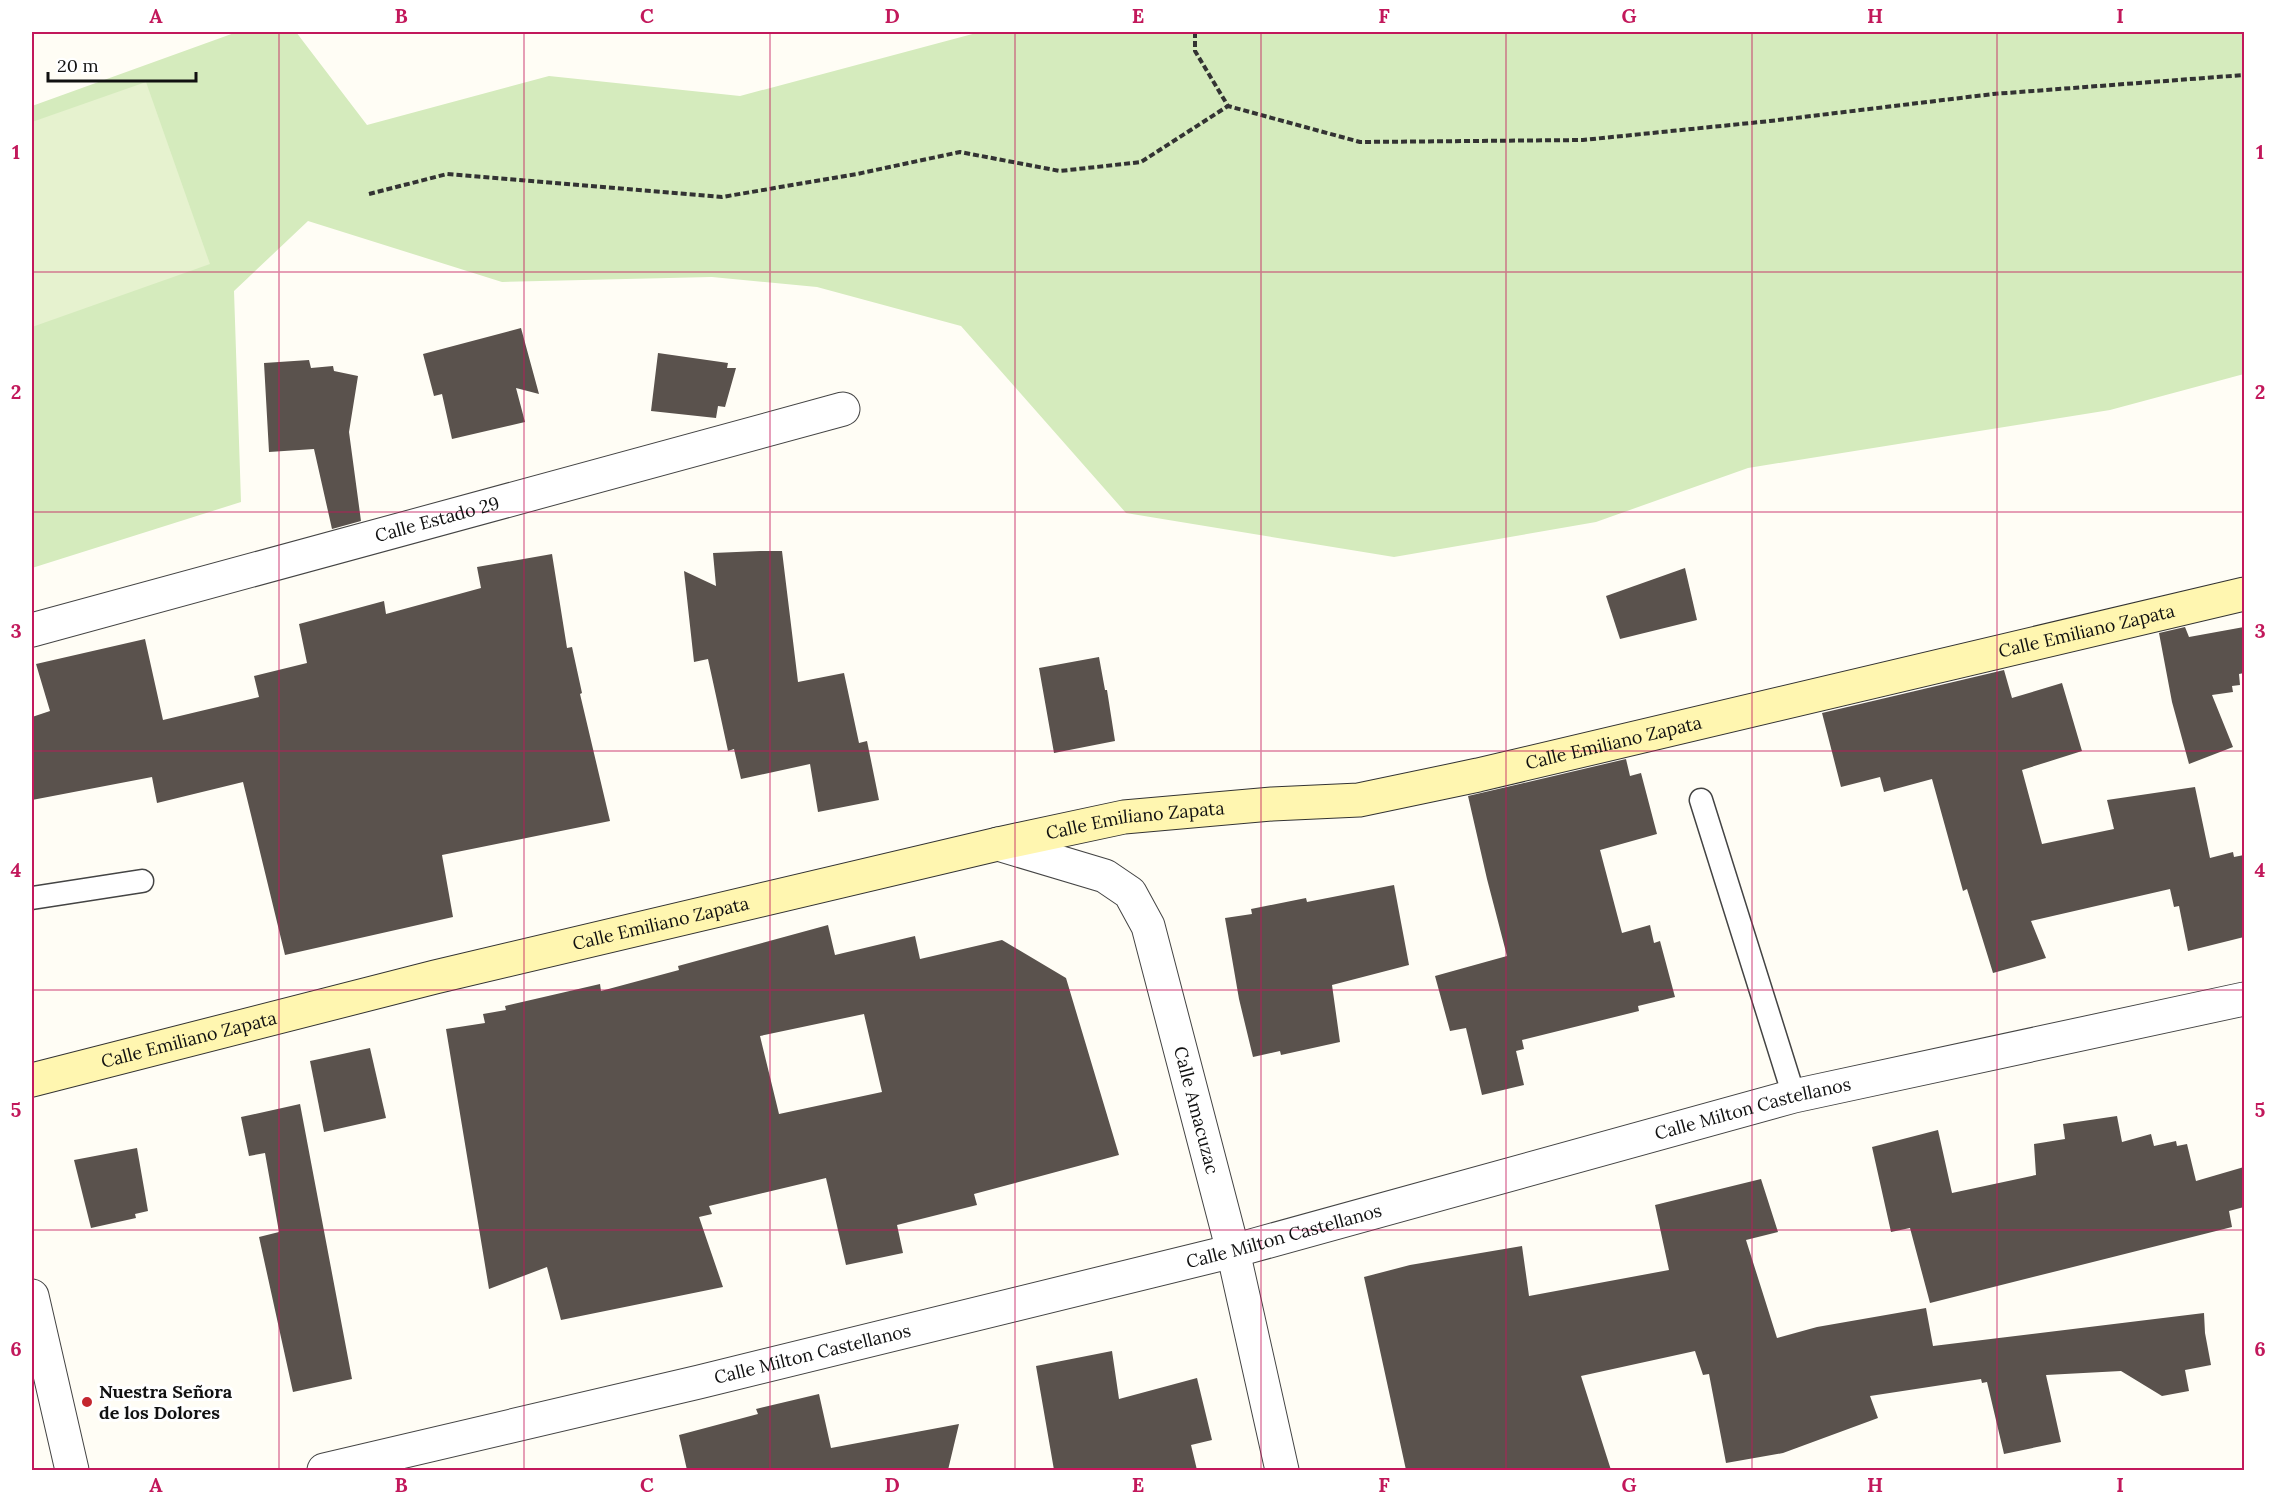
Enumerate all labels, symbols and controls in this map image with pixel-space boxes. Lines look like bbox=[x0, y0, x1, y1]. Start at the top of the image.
text: A bbox=[149, 3, 163, 28]
text: B bbox=[394, 3, 408, 28]
text: C bbox=[640, 3, 654, 28]
text: D bbox=[884, 3, 900, 28]
text: E bbox=[1132, 3, 1144, 28]
text: F bbox=[1378, 3, 1390, 28]
text: G bbox=[1621, 3, 1637, 28]
text: H bbox=[1867, 3, 1883, 28]
text: I bbox=[2116, 3, 2124, 28]
scale bar bbox=[48, 45, 196, 83]
text: 20 m bbox=[57, 54, 99, 77]
text: 1 bbox=[12, 139, 20, 164]
text: 1 bbox=[2256, 139, 2264, 164]
text: 2 bbox=[11, 379, 21, 404]
text: 2 bbox=[2255, 379, 2265, 404]
street label: Calle Estado 29 bbox=[372, 491, 502, 547]
street label: Calle Emiliano Zapata bbox=[1996, 599, 2177, 663]
text: 3 bbox=[10, 618, 22, 643]
text: 3 bbox=[2254, 618, 2266, 643]
street label: Calle Emiliano Zapata bbox=[1523, 711, 1704, 774]
street label: Calle Emiliano Zapata bbox=[1044, 796, 1226, 844]
text: 4 bbox=[11, 857, 22, 882]
text: 4 bbox=[2255, 857, 2266, 882]
street label: Calle Emiliano Zapata bbox=[570, 891, 751, 955]
street label: Calle Emiliano Zapata bbox=[99, 1006, 279, 1073]
street label: Calle Amacuzac bbox=[1169, 1044, 1224, 1177]
street label: Calle Milton Castellanos bbox=[1652, 1072, 1853, 1145]
text: 5 bbox=[11, 1097, 22, 1122]
text: 5 bbox=[2255, 1097, 2266, 1122]
street label: Calle Milton Castellanos bbox=[1184, 1198, 1384, 1273]
street label: Calle Milton Castellanos bbox=[712, 1318, 913, 1389]
text: 6 bbox=[10, 1336, 22, 1361]
text: 6 bbox=[2254, 1336, 2266, 1361]
place label: Nuestra Señora de los Dolores bbox=[99, 1380, 233, 1424]
marker: Nuestra Señora de los Dolores bbox=[80, 1395, 94, 1409]
text: A bbox=[149, 1472, 163, 1497]
text: B bbox=[394, 1472, 408, 1497]
text: C bbox=[640, 1472, 654, 1497]
text: D bbox=[884, 1472, 900, 1497]
text: E bbox=[1132, 1472, 1144, 1497]
text: F bbox=[1378, 1472, 1390, 1497]
text: G bbox=[1621, 1472, 1637, 1497]
text: H bbox=[1867, 1472, 1883, 1497]
text: I bbox=[2116, 1472, 2124, 1497]

